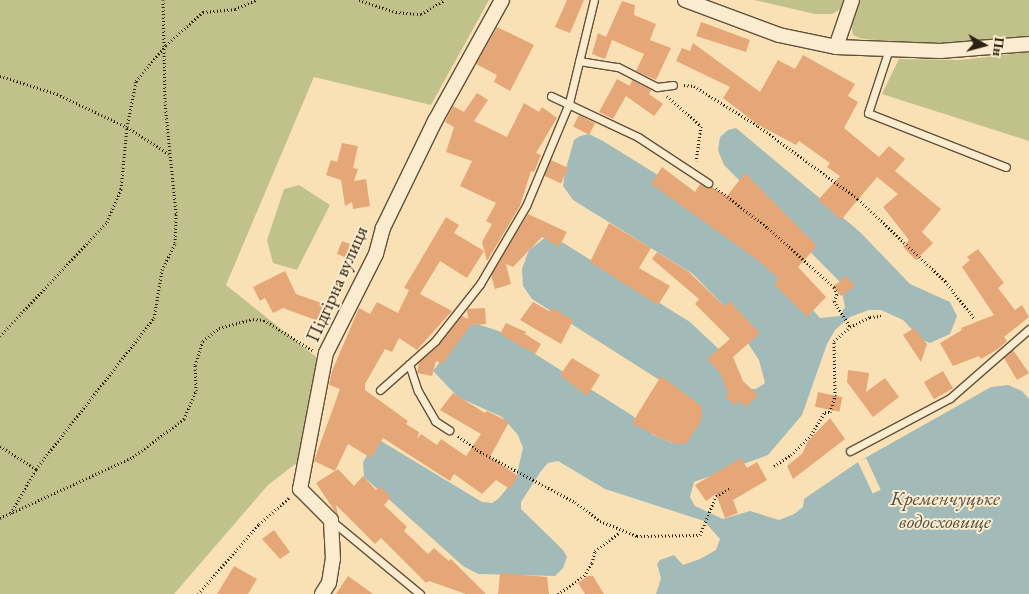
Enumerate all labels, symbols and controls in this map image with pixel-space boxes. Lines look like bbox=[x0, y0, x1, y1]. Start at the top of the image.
north arrow bbox=[959, 20, 1009, 70]
text: Пн bbox=[989, 36, 1009, 57]
street label: Підгірна вулиця bbox=[301, 222, 373, 346]
water label: Кременчуцьке водосховище bbox=[890, 486, 1000, 533]

